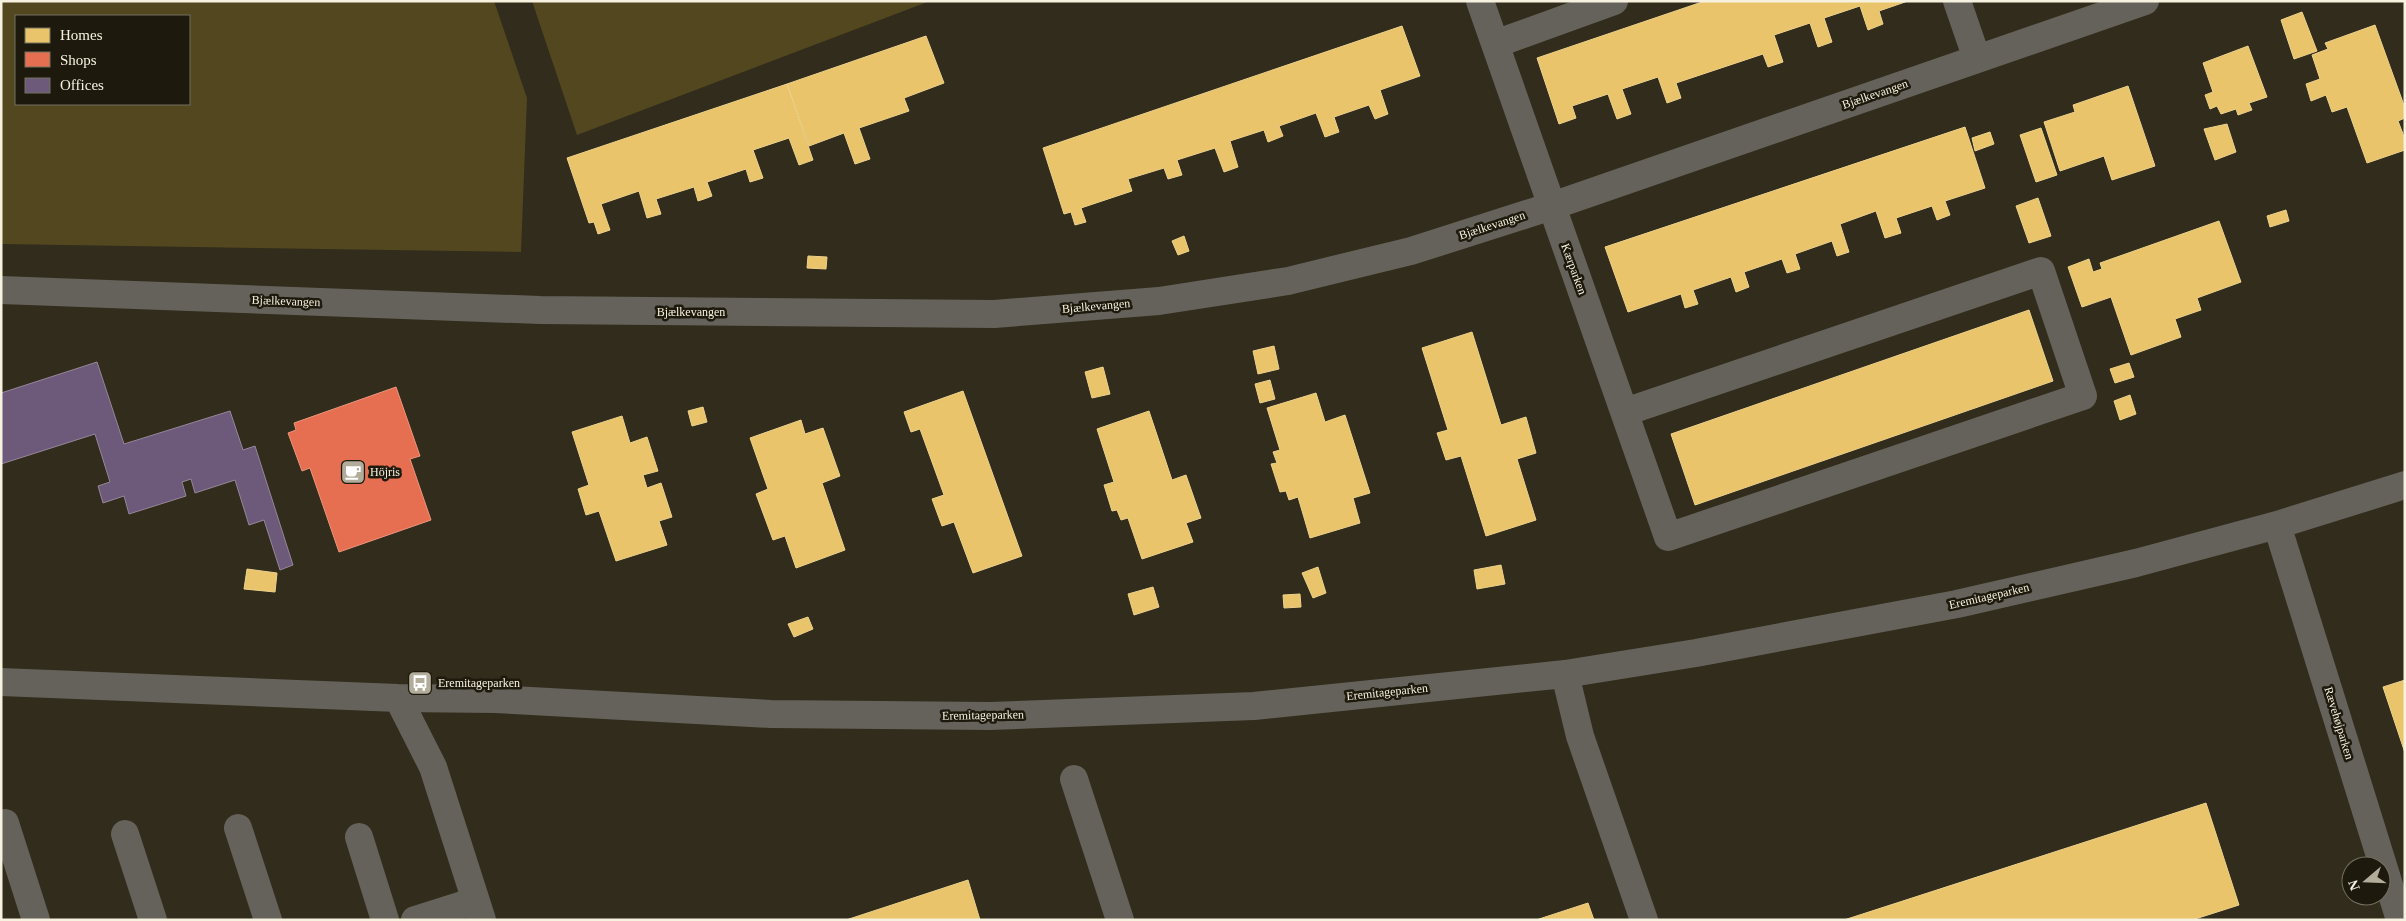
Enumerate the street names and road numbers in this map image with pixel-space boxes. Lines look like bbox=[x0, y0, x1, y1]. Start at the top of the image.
street label: Bjælkevangen bbox=[1840, 76, 1910, 112]
street label: Bjælkevangen bbox=[1457, 208, 1527, 242]
street label: Kærparken bbox=[1558, 242, 1590, 296]
street label: Bjælkevangen bbox=[251, 293, 321, 309]
street label: Bjælkevangen bbox=[1061, 296, 1131, 316]
street label: Bjælkevangen bbox=[657, 305, 725, 319]
street label: Eremitageparken bbox=[1947, 580, 2031, 612]
street label: Eremitageparken bbox=[1346, 681, 1428, 703]
street label: Rævehøjparken bbox=[2321, 685, 2357, 761]
street label: Eremitageparken bbox=[942, 707, 1024, 723]

